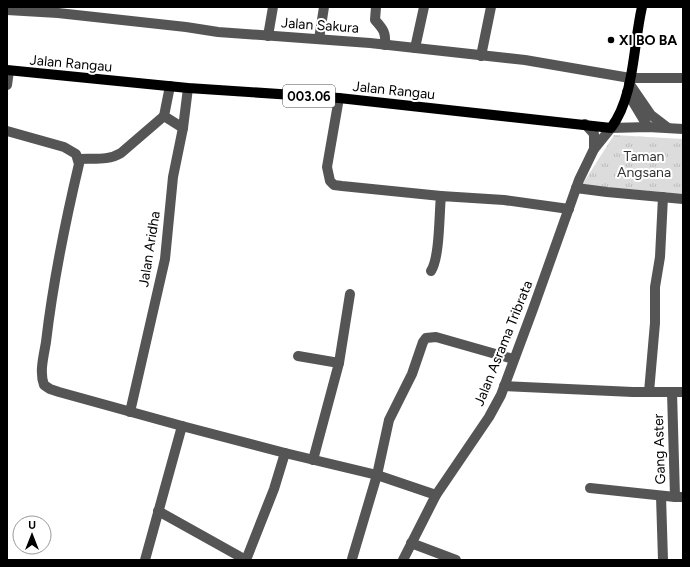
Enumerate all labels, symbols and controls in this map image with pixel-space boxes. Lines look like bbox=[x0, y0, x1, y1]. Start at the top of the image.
street label: Jalan Sakura bbox=[280, 14, 359, 37]
place label: XI BO BA bbox=[619, 32, 677, 49]
marker: XI BO BA bbox=[606, 35, 616, 45]
street label: Jalan Rangau bbox=[29, 51, 113, 76]
street label: Jalan Rangau bbox=[352, 78, 436, 103]
road number: 003.06 bbox=[283, 85, 335, 107]
park label: Taman Angsana bbox=[617, 148, 671, 181]
street label: Jalan Aridha bbox=[135, 210, 164, 288]
street label: Jalan Asrama Tribrata bbox=[471, 278, 536, 408]
street label: Gang Aster bbox=[650, 413, 669, 485]
north arrow bbox=[12, 515, 52, 555]
text: U bbox=[28, 519, 36, 532]

